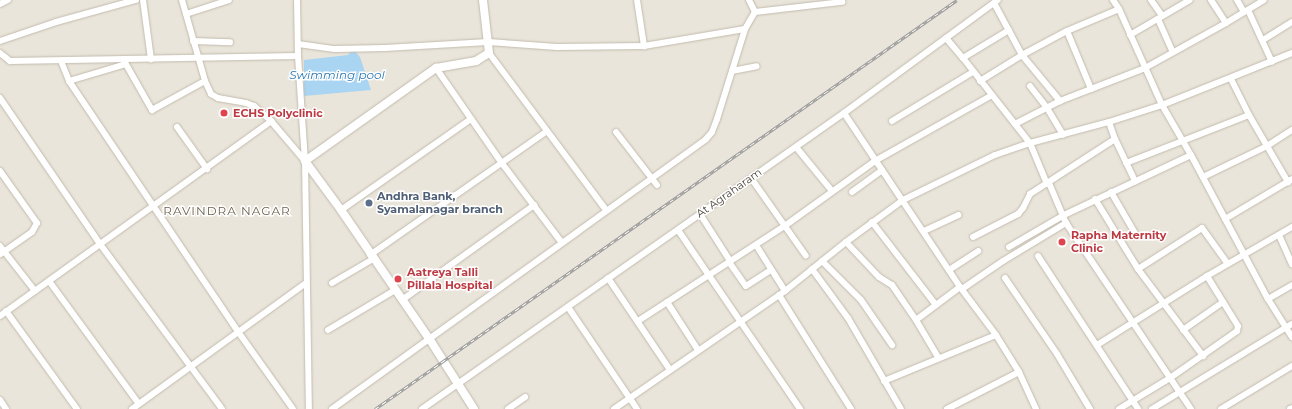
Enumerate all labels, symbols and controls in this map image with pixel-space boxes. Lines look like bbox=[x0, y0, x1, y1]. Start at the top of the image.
water label: Swimming pool bbox=[289, 68, 385, 82]
place label: ECHS Polyclinic bbox=[233, 106, 323, 120]
marker: ECHS Polyclinic bbox=[218, 107, 230, 119]
street label: At Agraharam bbox=[694, 165, 764, 221]
place label: Andhra Bank, Syamalanagar branch bbox=[377, 190, 503, 216]
marker: Andhra Bank, Syamalanagar branch bbox=[364, 198, 374, 208]
district label: RAVINDRA NAGAR bbox=[163, 204, 291, 218]
place label: Rapha Maternity Clinic bbox=[1071, 229, 1166, 255]
marker: Rapha Maternity Clinic bbox=[1056, 236, 1068, 248]
place label: Aatreya Talli Pillala Hospital bbox=[407, 266, 493, 292]
marker: Aatreya Talli Pillala Hospital bbox=[392, 273, 404, 285]

